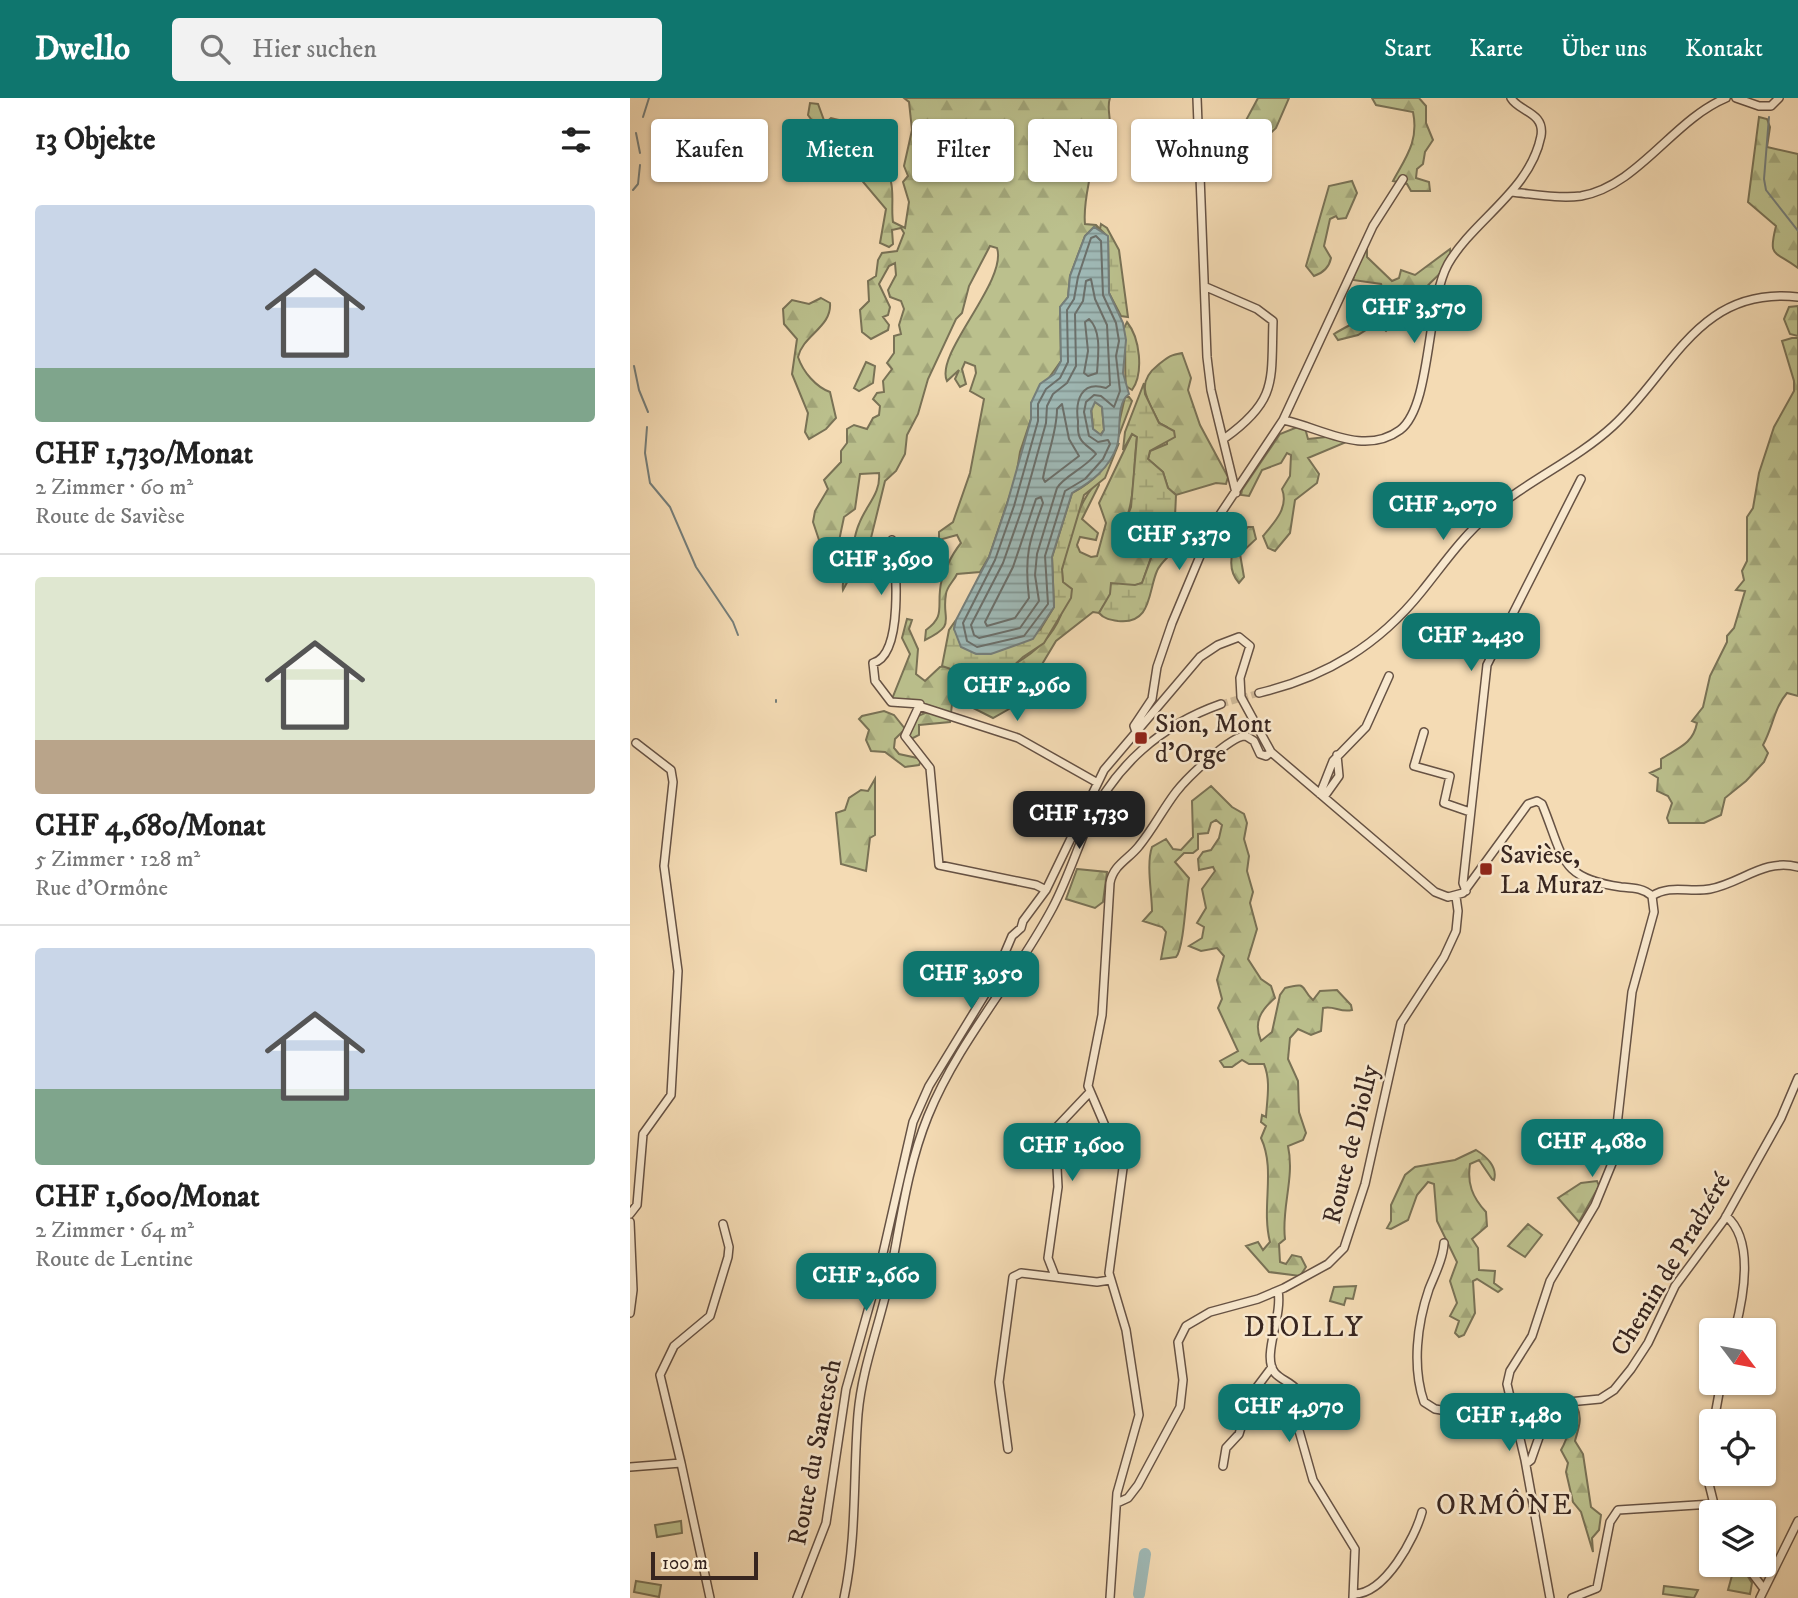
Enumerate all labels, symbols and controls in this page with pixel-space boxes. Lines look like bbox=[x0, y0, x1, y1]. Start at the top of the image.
search box bbox=[172, 18, 662, 81]
text: Dwello bbox=[35, 29, 130, 70]
icon: search bbox=[196, 30, 234, 68]
text: Hier suchen bbox=[252, 33, 377, 66]
text: Start bbox=[1384, 34, 1431, 64]
text: Karte bbox=[1469, 34, 1523, 64]
text: Über uns bbox=[1561, 34, 1647, 64]
text: Kontakt bbox=[1685, 34, 1763, 64]
chip: Kaufen bbox=[651, 119, 768, 182]
chip: Mieten bbox=[782, 119, 898, 182]
chip: Filter bbox=[912, 119, 1014, 182]
chip: Neu bbox=[1028, 119, 1117, 182]
chip: Wohnung bbox=[1131, 119, 1272, 182]
icon: filters bbox=[557, 121, 595, 159]
text: 13 Objekte bbox=[35, 122, 155, 159]
icon: home bbox=[252, 250, 378, 376]
pin: CHF 3,570 bbox=[1334, 286, 1494, 345]
text: CHF 3,570 bbox=[1362, 293, 1466, 322]
text: CHF 1,730/Monat bbox=[35, 436, 253, 473]
text: 2 Zimmer · 60 m² bbox=[35, 473, 193, 502]
pin: CHF 2,070 bbox=[1363, 482, 1523, 542]
text: CHF 2,070 bbox=[1389, 490, 1497, 519]
text: Route de Savièse bbox=[35, 502, 185, 531]
pin: CHF 5,370 bbox=[1099, 512, 1259, 572]
text: CHF 5,370 bbox=[1127, 520, 1231, 549]
pin: CHF 3,690 bbox=[801, 538, 961, 597]
text: CHF 3,690 bbox=[829, 545, 933, 574]
pin: CHF 2,430 bbox=[1391, 614, 1551, 673]
text: CHF 2,430 bbox=[1418, 621, 1524, 650]
icon: home bbox=[252, 622, 378, 748]
pin: CHF 2,960 bbox=[937, 664, 1097, 723]
text: CHF 2,960 bbox=[963, 671, 1071, 700]
place label: Sion, Mont d'Orge bbox=[1155, 708, 1272, 771]
marker: Sion, Mont d'Orge bbox=[1133, 730, 1149, 746]
pin: CHF 1,730 bbox=[999, 792, 1159, 851]
text: CHF 1,730 bbox=[1029, 799, 1129, 828]
text: CHF 4,680/Monat bbox=[35, 808, 266, 845]
place label: Savièse, La Muraz bbox=[1500, 839, 1603, 902]
text: 5 Zimmer · 128 m² bbox=[35, 845, 200, 874]
marker: Savièse, La Muraz bbox=[1478, 861, 1494, 877]
text: Rue d'Ormône bbox=[35, 874, 168, 903]
pin: CHF 3,950 bbox=[891, 951, 1051, 1011]
text: CHF 3,950 bbox=[919, 959, 1023, 988]
icon: home bbox=[252, 993, 378, 1119]
street label: Route de Diolly bbox=[1316, 1061, 1387, 1227]
pin: CHF 4,680 bbox=[1512, 1119, 1672, 1179]
pin: CHF 1,600 bbox=[992, 1124, 1152, 1183]
text: CHF 4,680 bbox=[1537, 1127, 1647, 1156]
text: CHF 1,600 bbox=[1019, 1131, 1125, 1160]
street label: Chemin de Pradzéré bbox=[1604, 1167, 1739, 1362]
text: CHF 1,600/Monat bbox=[35, 1179, 260, 1216]
text: 2 Zimmer · 64 m² bbox=[35, 1216, 194, 1245]
text: Route de Lentine bbox=[35, 1245, 193, 1274]
pin: CHF 2,660 bbox=[786, 1254, 946, 1313]
text: CHF 2,660 bbox=[812, 1261, 920, 1290]
district label: DIOLLY bbox=[1244, 1310, 1364, 1345]
north arrow bbox=[1699, 1318, 1776, 1395]
map controls bbox=[1699, 1318, 1776, 1577]
street label: Route du Sanetsch bbox=[781, 1356, 850, 1548]
pin: CHF 4,970 bbox=[1209, 1384, 1369, 1444]
text: CHF 4,970 bbox=[1234, 1392, 1344, 1421]
pin: CHF 1,480 bbox=[1429, 1394, 1589, 1453]
text: CHF 1,480 bbox=[1456, 1401, 1562, 1430]
button: locate bbox=[1699, 1409, 1776, 1486]
district label: ORMÔNE bbox=[1436, 1488, 1574, 1523]
button: layers bbox=[1699, 1500, 1776, 1577]
scale bar bbox=[651, 1549, 758, 1581]
text: 100 m bbox=[662, 1552, 708, 1575]

